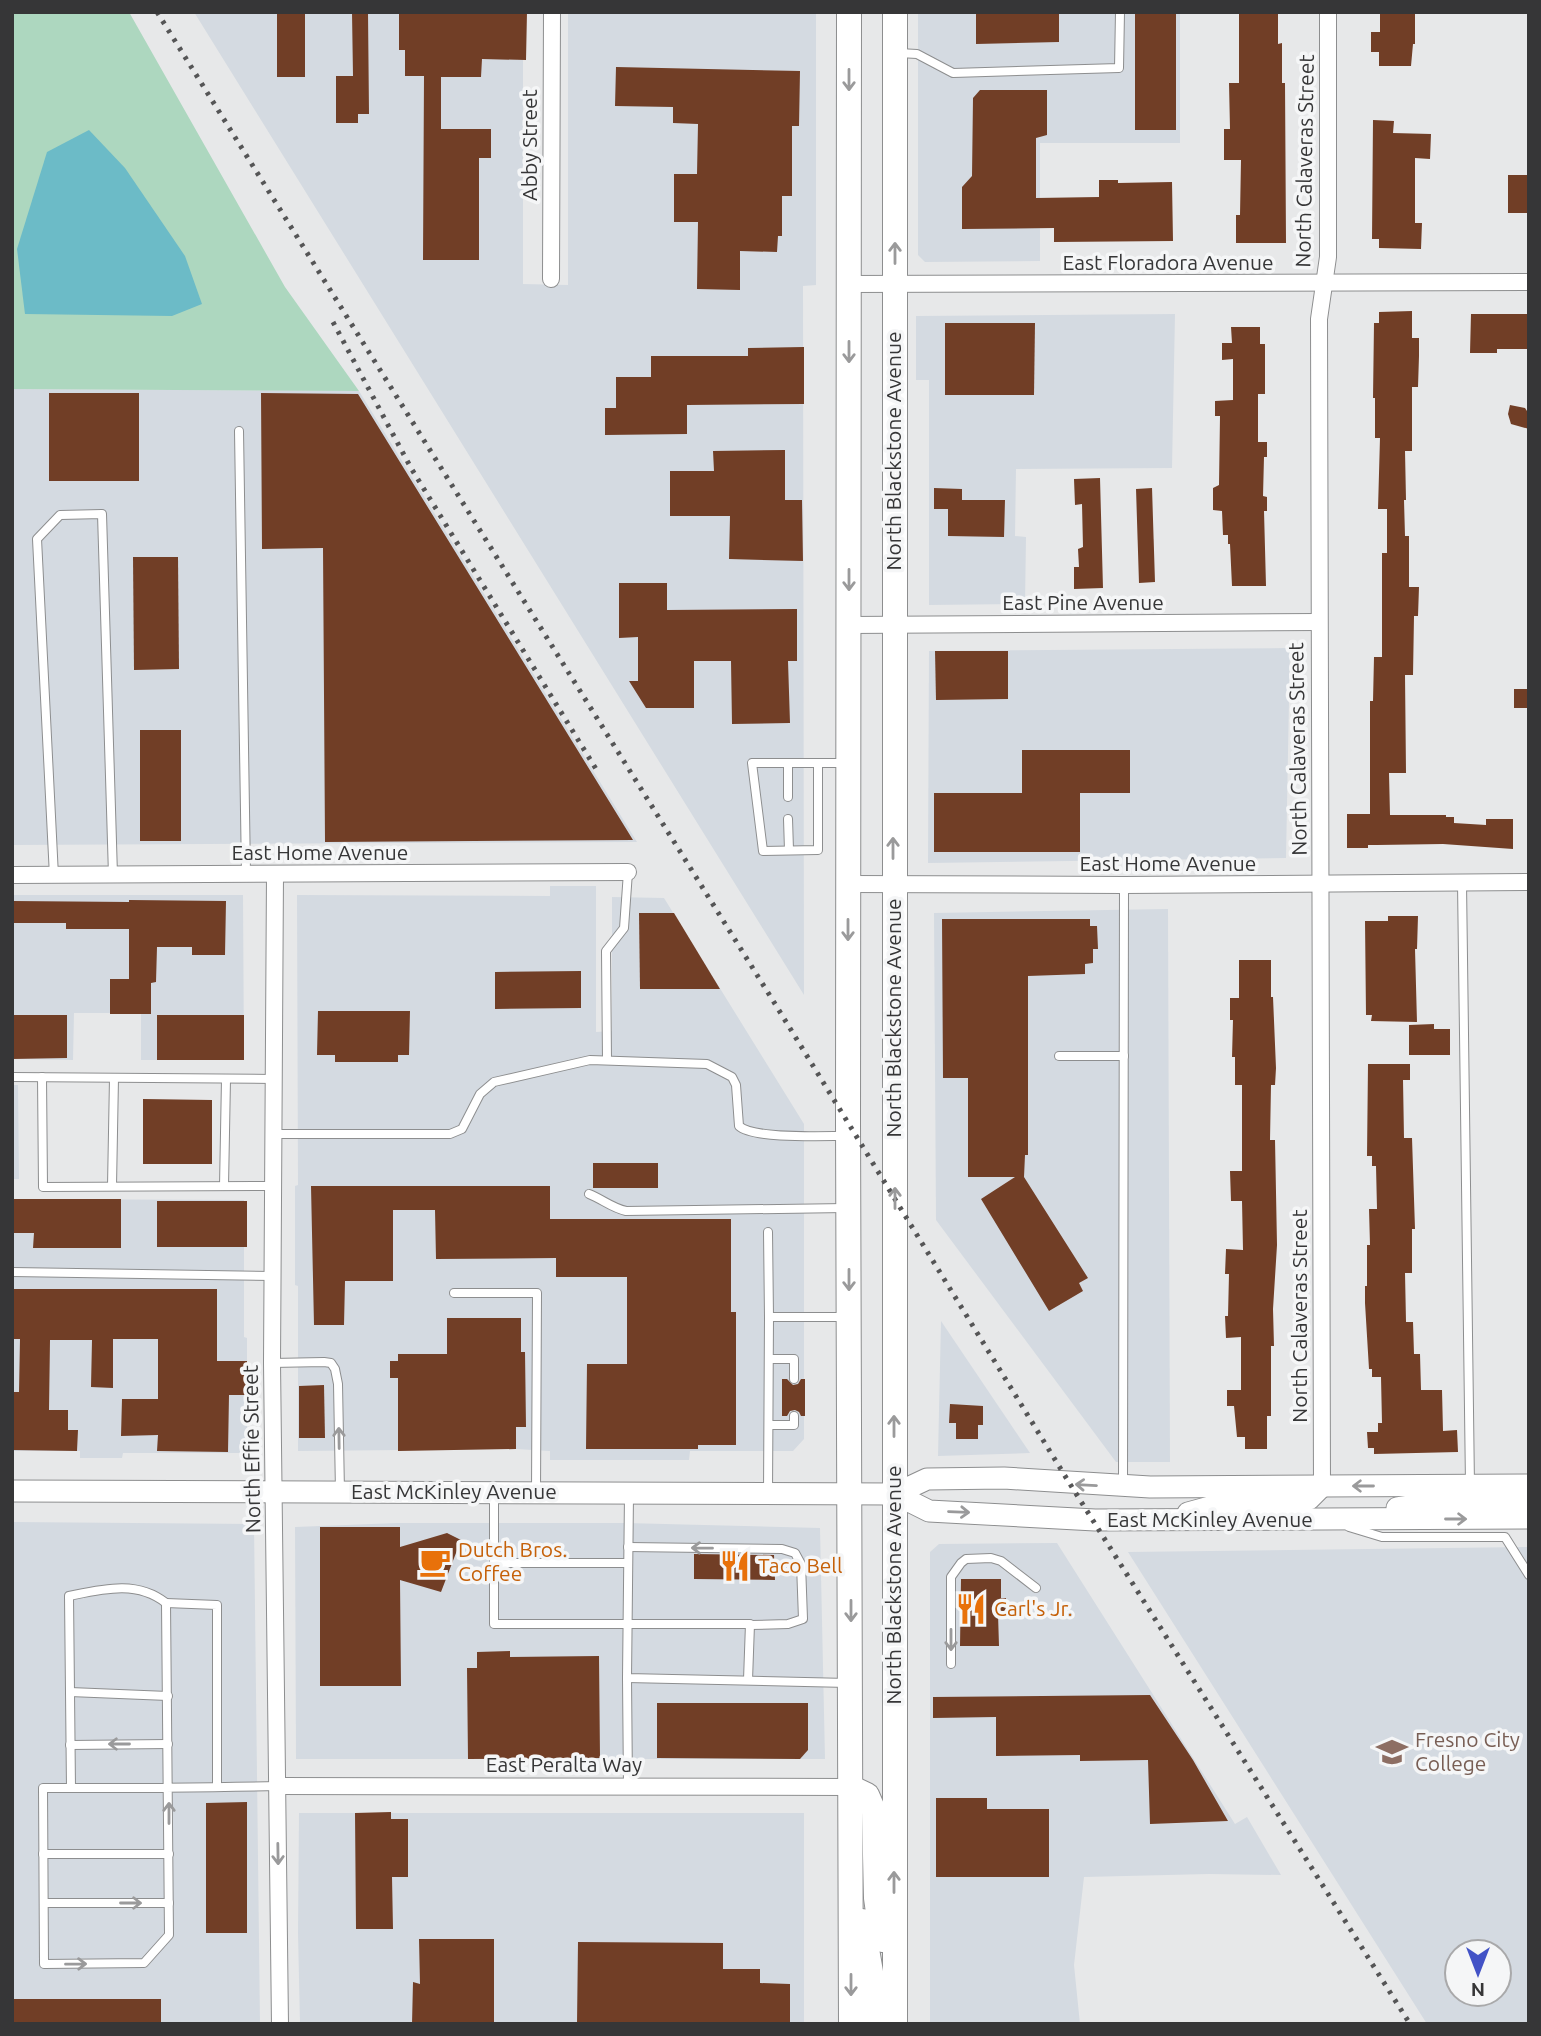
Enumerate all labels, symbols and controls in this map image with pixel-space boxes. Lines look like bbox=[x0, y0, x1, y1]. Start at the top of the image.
street label: North Calaveras Street bbox=[1290, 54, 1318, 268]
one-way arrow bbox=[842, 69, 856, 92]
street label: Abby Street bbox=[517, 89, 541, 201]
one-way arrow bbox=[888, 242, 902, 265]
street label: East Floradora Avenue bbox=[1062, 250, 1274, 274]
street label: North Blackstone Avenue bbox=[881, 331, 905, 571]
one-way arrow bbox=[842, 341, 856, 364]
one-way arrow bbox=[842, 568, 856, 591]
street label: East Pine Avenue bbox=[1002, 590, 1164, 614]
street label: North Calaveras Street bbox=[1283, 642, 1311, 856]
one-way arrow bbox=[886, 837, 900, 860]
street label: East Home Avenue bbox=[232, 840, 408, 864]
street label: East Home Avenue bbox=[1080, 851, 1256, 875]
street label: North Blackstone Avenue bbox=[881, 898, 905, 1138]
one-way arrow bbox=[841, 918, 855, 941]
one-way arrow bbox=[888, 1187, 902, 1210]
street label: North Calaveras Street bbox=[1287, 1209, 1311, 1423]
one-way arrow bbox=[842, 1268, 856, 1291]
street label: North Effie Street bbox=[238, 1365, 264, 1533]
one-way arrow bbox=[887, 1415, 901, 1438]
one-way arrow bbox=[332, 1426, 346, 1449]
street label: North Blackstone Avenue bbox=[881, 1465, 905, 1705]
one-way arrow bbox=[1075, 1478, 1098, 1491]
street label: East McKinley Avenue bbox=[351, 1479, 557, 1503]
one-way arrow bbox=[1351, 1479, 1374, 1493]
one-way arrow bbox=[947, 1506, 970, 1519]
street label: East McKinley Avenue bbox=[1107, 1507, 1313, 1531]
one-way arrow bbox=[1444, 1512, 1467, 1526]
place label: Dutch Bros. Coffee bbox=[458, 1537, 567, 1585]
one-way arrow bbox=[691, 1541, 714, 1555]
cafe icon: Dutch Bros. Coffee bbox=[418, 1545, 452, 1579]
restaurant icon: Taco Bell bbox=[718, 1549, 752, 1583]
place label: Taco Bell bbox=[758, 1553, 842, 1577]
restaurant icon: Carl's Jr. bbox=[954, 1592, 988, 1626]
place label: Carl's Jr. bbox=[994, 1596, 1073, 1620]
one-way arrow bbox=[844, 1599, 858, 1622]
one-way arrow bbox=[944, 1628, 958, 1651]
place label: Fresno City College bbox=[1415, 1727, 1520, 1775]
school or university icon: Fresno City College bbox=[1375, 1735, 1409, 1769]
one-way arrow bbox=[108, 1737, 131, 1751]
street label: East Peralta Way bbox=[486, 1752, 642, 1776]
one-way arrow bbox=[162, 1802, 176, 1825]
one-way arrow bbox=[272, 1842, 285, 1865]
one-way arrow bbox=[887, 1871, 901, 1894]
one-way arrow bbox=[119, 1896, 142, 1910]
north arrow bbox=[1443, 1938, 1513, 2008]
one-way arrow bbox=[64, 1957, 87, 1971]
one-way arrow bbox=[844, 1974, 858, 1997]
text: N bbox=[1471, 1979, 1485, 2001]

